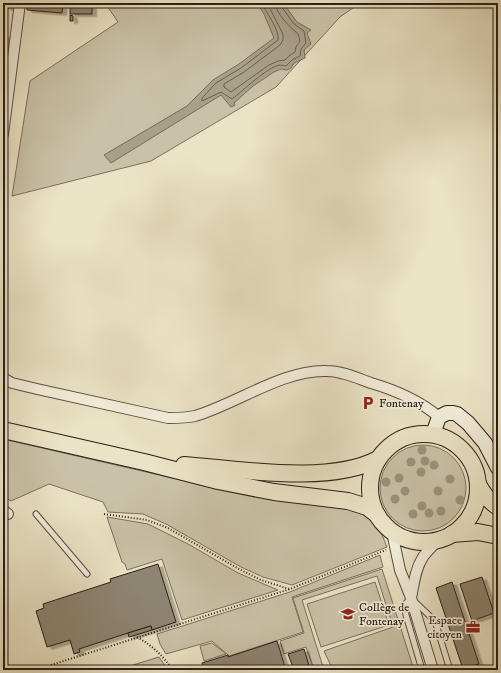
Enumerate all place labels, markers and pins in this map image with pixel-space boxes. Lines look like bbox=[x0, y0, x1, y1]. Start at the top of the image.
parking icon: Fontenay bbox=[360, 395, 376, 411]
place label: Fontenay bbox=[379, 396, 424, 411]
place label: Collège de Fontenay bbox=[359, 600, 409, 629]
school or university icon: Collège de Fontenay bbox=[340, 606, 356, 622]
place label: Espace citoyen bbox=[427, 613, 463, 642]
office icon: Espace citoyen bbox=[465, 619, 481, 635]

